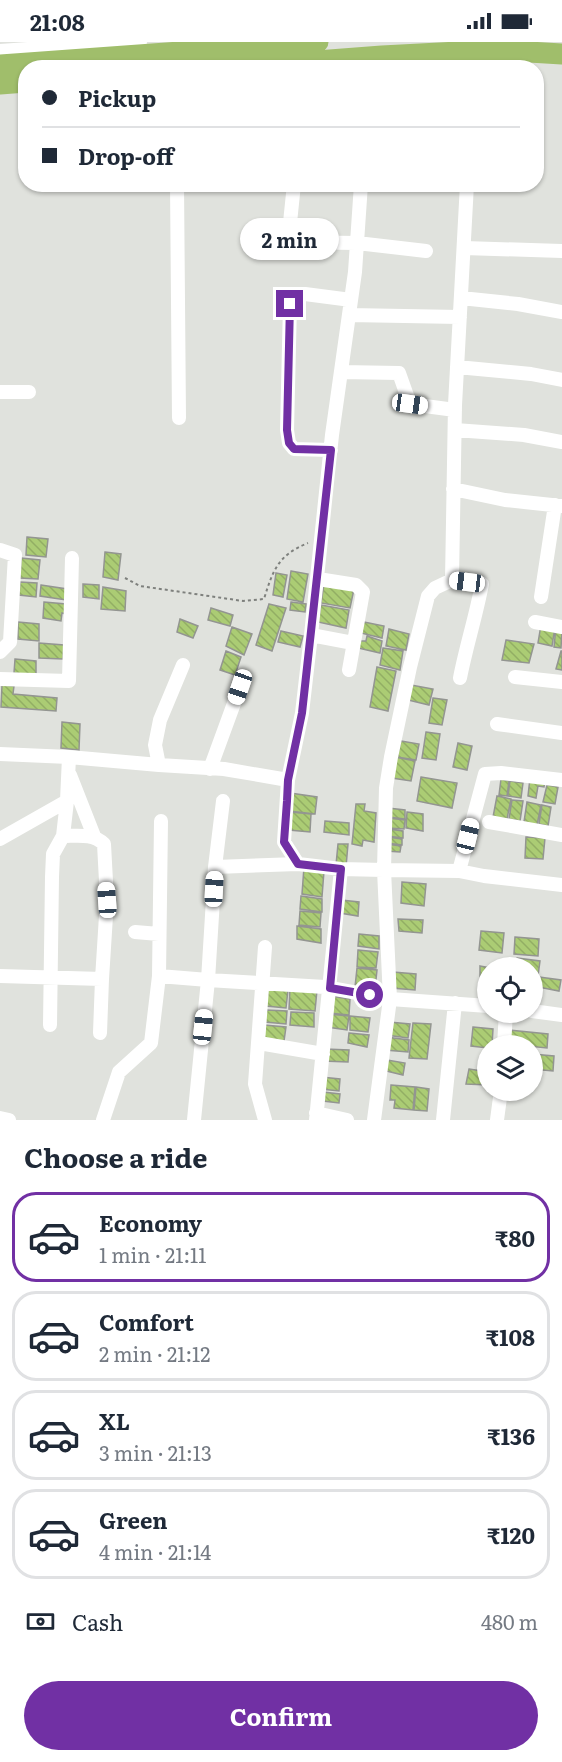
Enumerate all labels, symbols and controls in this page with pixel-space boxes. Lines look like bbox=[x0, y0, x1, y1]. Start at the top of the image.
text: 21:08 bbox=[30, 5, 85, 38]
text: Pickup bbox=[78, 81, 156, 114]
text: Drop-off bbox=[78, 139, 174, 172]
callout: 2 min bbox=[240, 217, 340, 259]
text: 2 min bbox=[262, 224, 317, 254]
route end bbox=[276, 290, 303, 317]
car bbox=[391, 393, 429, 415]
car bbox=[448, 571, 486, 593]
car bbox=[226, 667, 254, 707]
car bbox=[455, 816, 481, 856]
car bbox=[204, 871, 224, 907]
car bbox=[97, 881, 117, 919]
map controls bbox=[477, 957, 543, 1101]
button: locate bbox=[477, 957, 543, 1023]
route start bbox=[356, 981, 383, 1008]
car bbox=[192, 1008, 214, 1046]
button: layers bbox=[477, 1035, 543, 1101]
text: Choose a ride bbox=[24, 1136, 207, 1176]
text: Economy bbox=[99, 1206, 202, 1239]
icon: car bbox=[27, 1210, 81, 1264]
text: ₹80 bbox=[495, 1221, 535, 1254]
text: 1 min · 21:11 bbox=[99, 1239, 206, 1269]
text: Comfort bbox=[99, 1305, 194, 1338]
icon: car bbox=[27, 1309, 81, 1363]
text: ₹108 bbox=[486, 1320, 535, 1353]
text: 2 min · 21:12 bbox=[99, 1338, 210, 1368]
text: XL bbox=[99, 1404, 130, 1437]
icon: car bbox=[27, 1408, 81, 1462]
text: ₹136 bbox=[487, 1419, 535, 1452]
text: 3 min · 21:13 bbox=[99, 1437, 212, 1467]
text: Green bbox=[99, 1503, 168, 1536]
icon: car bbox=[27, 1507, 81, 1561]
text: ₹120 bbox=[487, 1518, 535, 1551]
text: 4 min · 21:14 bbox=[99, 1536, 211, 1566]
icon: cash bbox=[24, 1605, 57, 1638]
text: Cash bbox=[72, 1605, 123, 1638]
text: 480 m bbox=[481, 1606, 538, 1636]
button: Confirm bbox=[24, 1681, 538, 1750]

